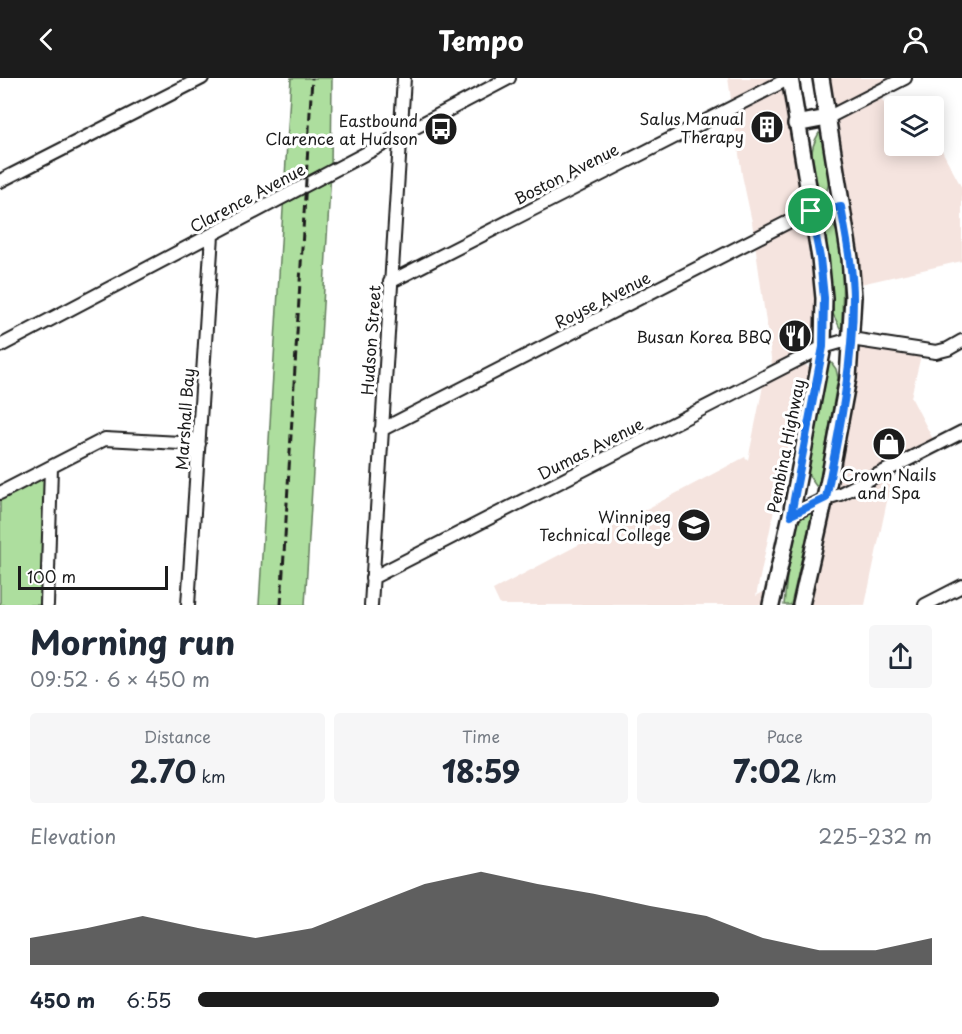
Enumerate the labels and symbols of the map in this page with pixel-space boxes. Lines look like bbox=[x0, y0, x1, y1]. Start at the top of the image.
place label: Salus Manual Therapy bbox=[639, 106, 744, 148]
place label: Eastbound Clarence at Hudson bbox=[265, 108, 418, 150]
building icon: Salus Manual Therapy bbox=[749, 109, 785, 145]
bus stop icon: Eastbound Clarence at Hudson bbox=[423, 111, 459, 147]
street label: Boston Avenue bbox=[510, 136, 623, 210]
street label: Clarence Avenue bbox=[185, 156, 309, 238]
pin bbox=[785, 185, 836, 236]
street label: Royse Avenue bbox=[550, 264, 654, 333]
street label: Hudson Street bbox=[354, 284, 386, 396]
restaurant icon: Busan Korea BBQ bbox=[777, 318, 813, 354]
place label: Busan Korea BBQ bbox=[636, 324, 772, 348]
street label: Marshall Bay bbox=[168, 367, 200, 471]
street label: Pembina Highway bbox=[760, 377, 810, 515]
street label: Dumas Avenue bbox=[533, 411, 647, 485]
shop icon: Crown Nails and Spa bbox=[871, 426, 907, 462]
place label: Crown Nails and Spa bbox=[842, 462, 936, 504]
place label: Winnipeg Technical College bbox=[539, 504, 671, 546]
school or university icon: Winnipeg Technical College bbox=[676, 507, 712, 543]
scale bar bbox=[18, 563, 168, 591]

